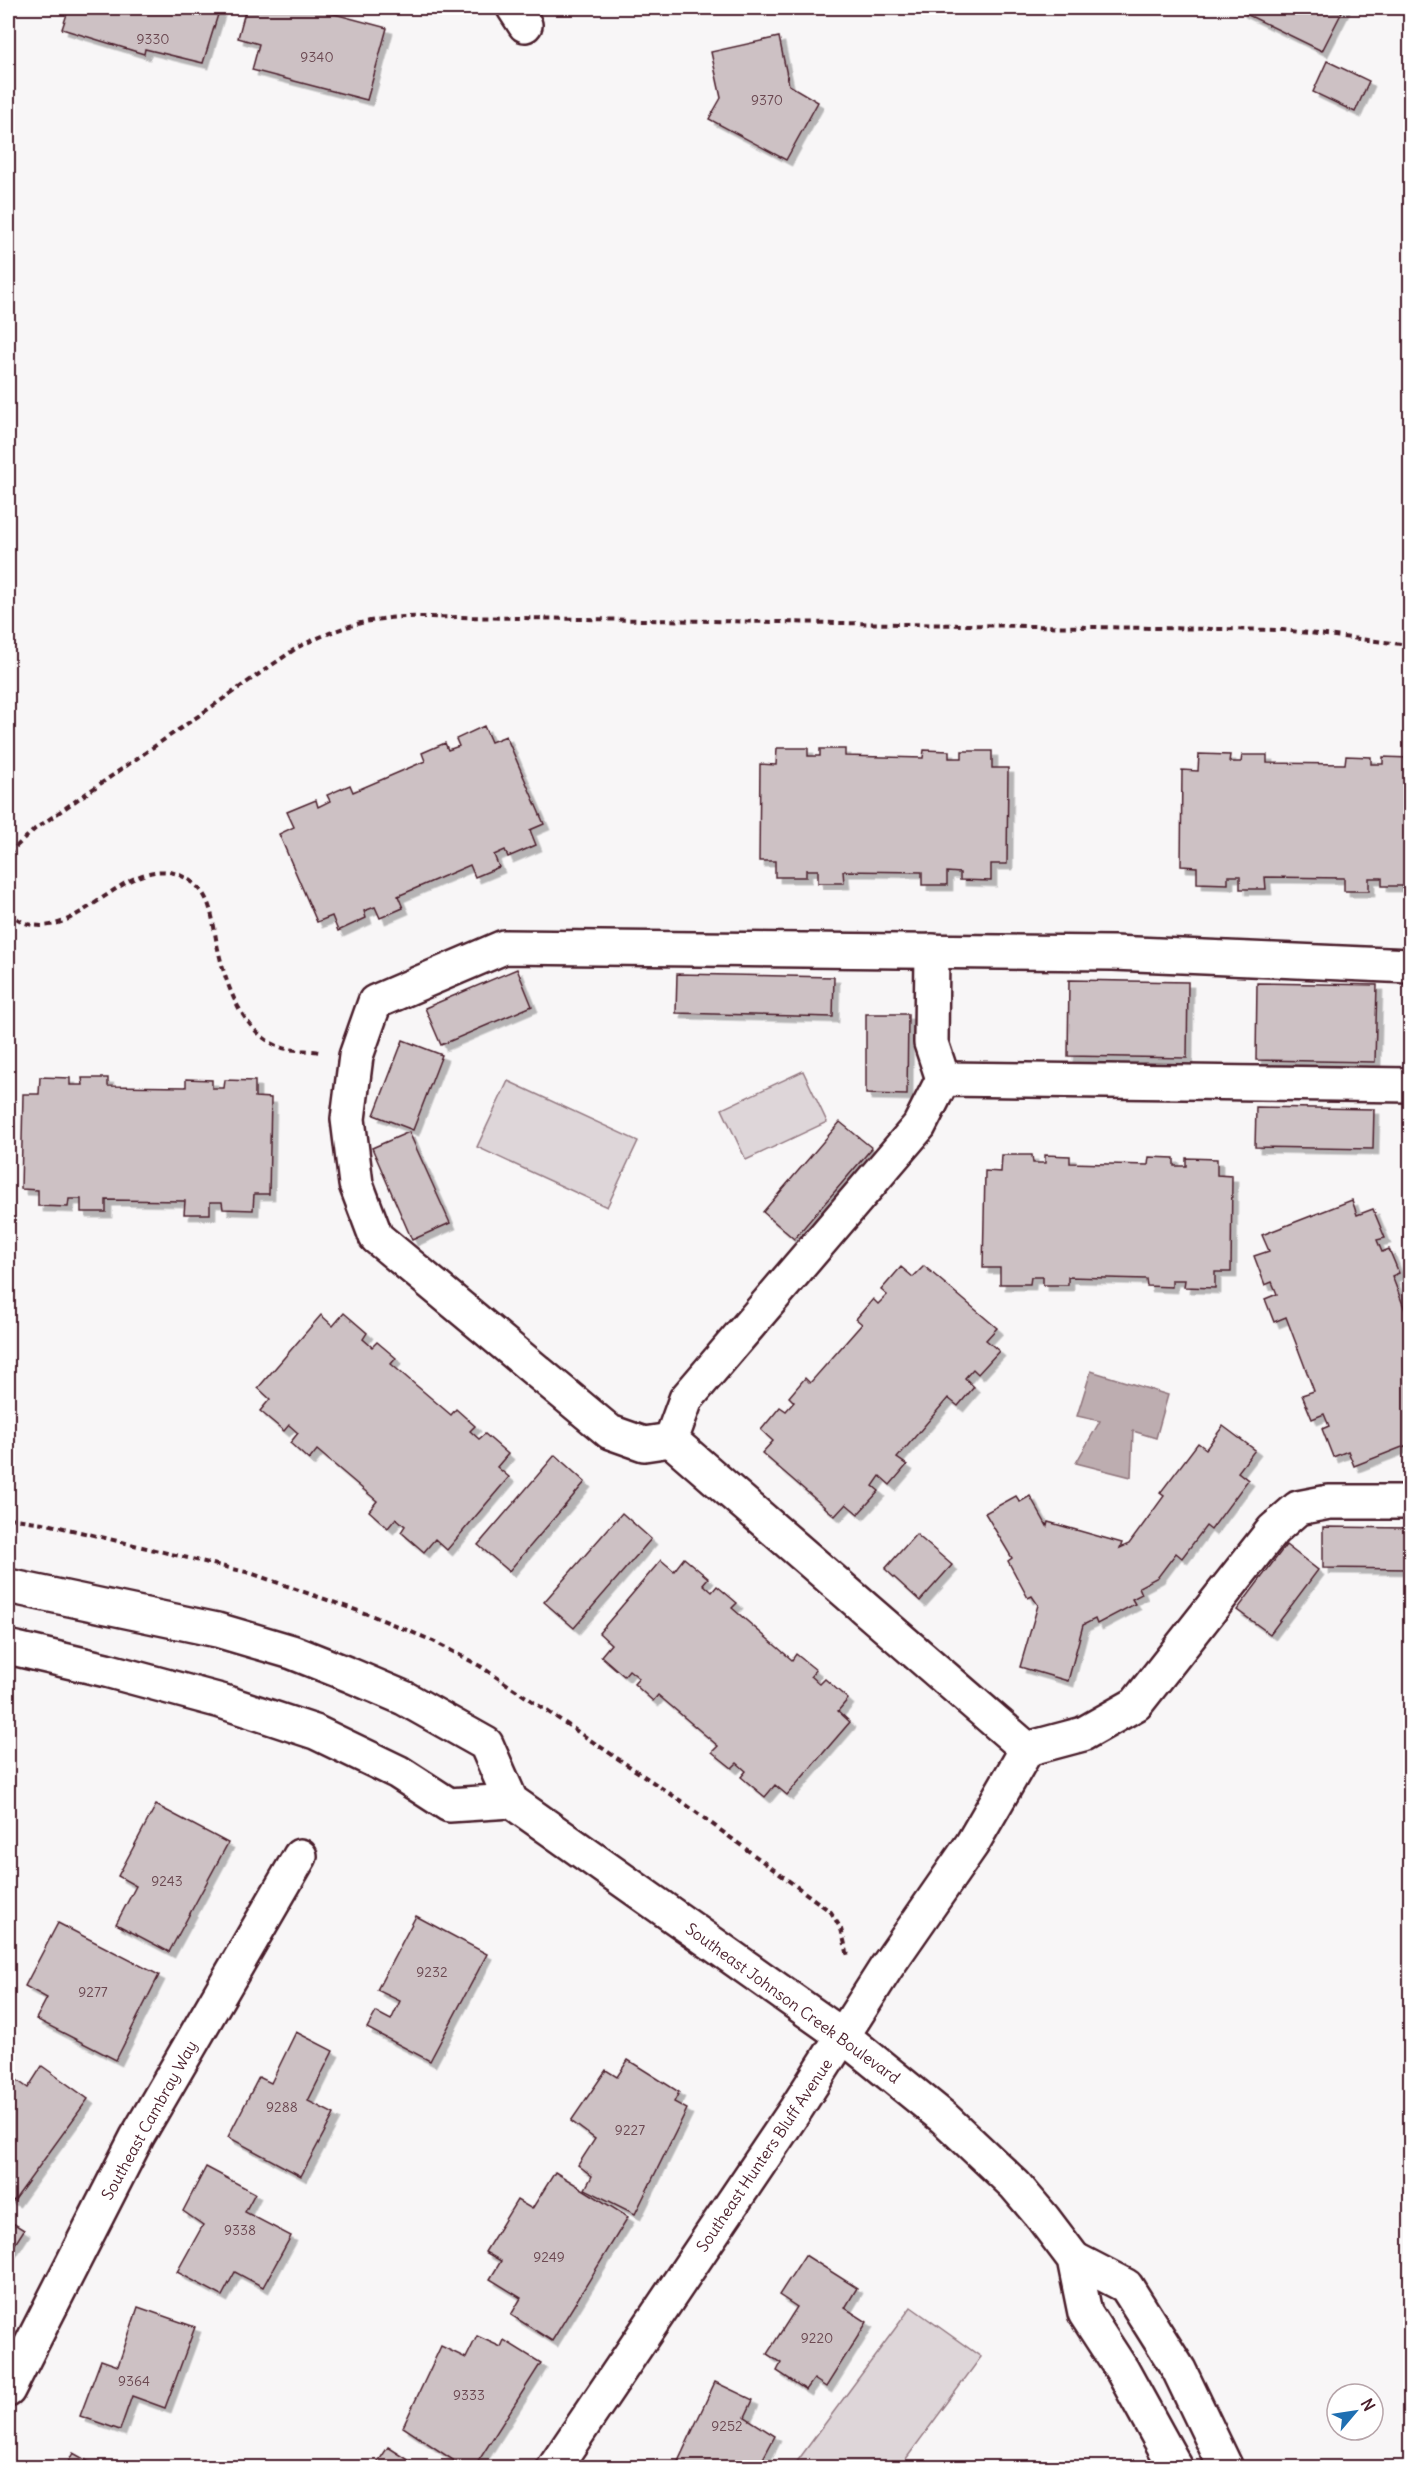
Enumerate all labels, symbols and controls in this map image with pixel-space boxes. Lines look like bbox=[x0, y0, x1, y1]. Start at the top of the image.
house number: 9330 bbox=[136, 30, 170, 48]
house number: 9340 bbox=[300, 48, 334, 66]
house number: 9370 bbox=[751, 91, 783, 109]
house number: 9243 bbox=[151, 1872, 183, 1890]
street label: Southeast Johnson Creek Boulevard bbox=[682, 1918, 904, 2088]
house number: 9232 bbox=[416, 1963, 448, 1981]
house number: 9277 bbox=[78, 1983, 108, 2001]
street label: Southeast Cambray Way bbox=[97, 2037, 201, 2203]
street label: Southeast Hunters Bluff Avenue bbox=[692, 2055, 836, 2255]
house number: 9288 bbox=[266, 2098, 298, 2116]
house number: 9227 bbox=[615, 2121, 645, 2139]
house number: 9338 bbox=[224, 2221, 256, 2239]
house number: 9249 bbox=[533, 2248, 565, 2266]
house number: 9220 bbox=[801, 2329, 833, 2347]
house number: 9364 bbox=[118, 2372, 150, 2390]
north arrow bbox=[1325, 2382, 1385, 2442]
house number: 9333 bbox=[453, 2386, 485, 2404]
text: N bbox=[1357, 2395, 1380, 2414]
house number: 9252 bbox=[711, 2417, 743, 2435]

